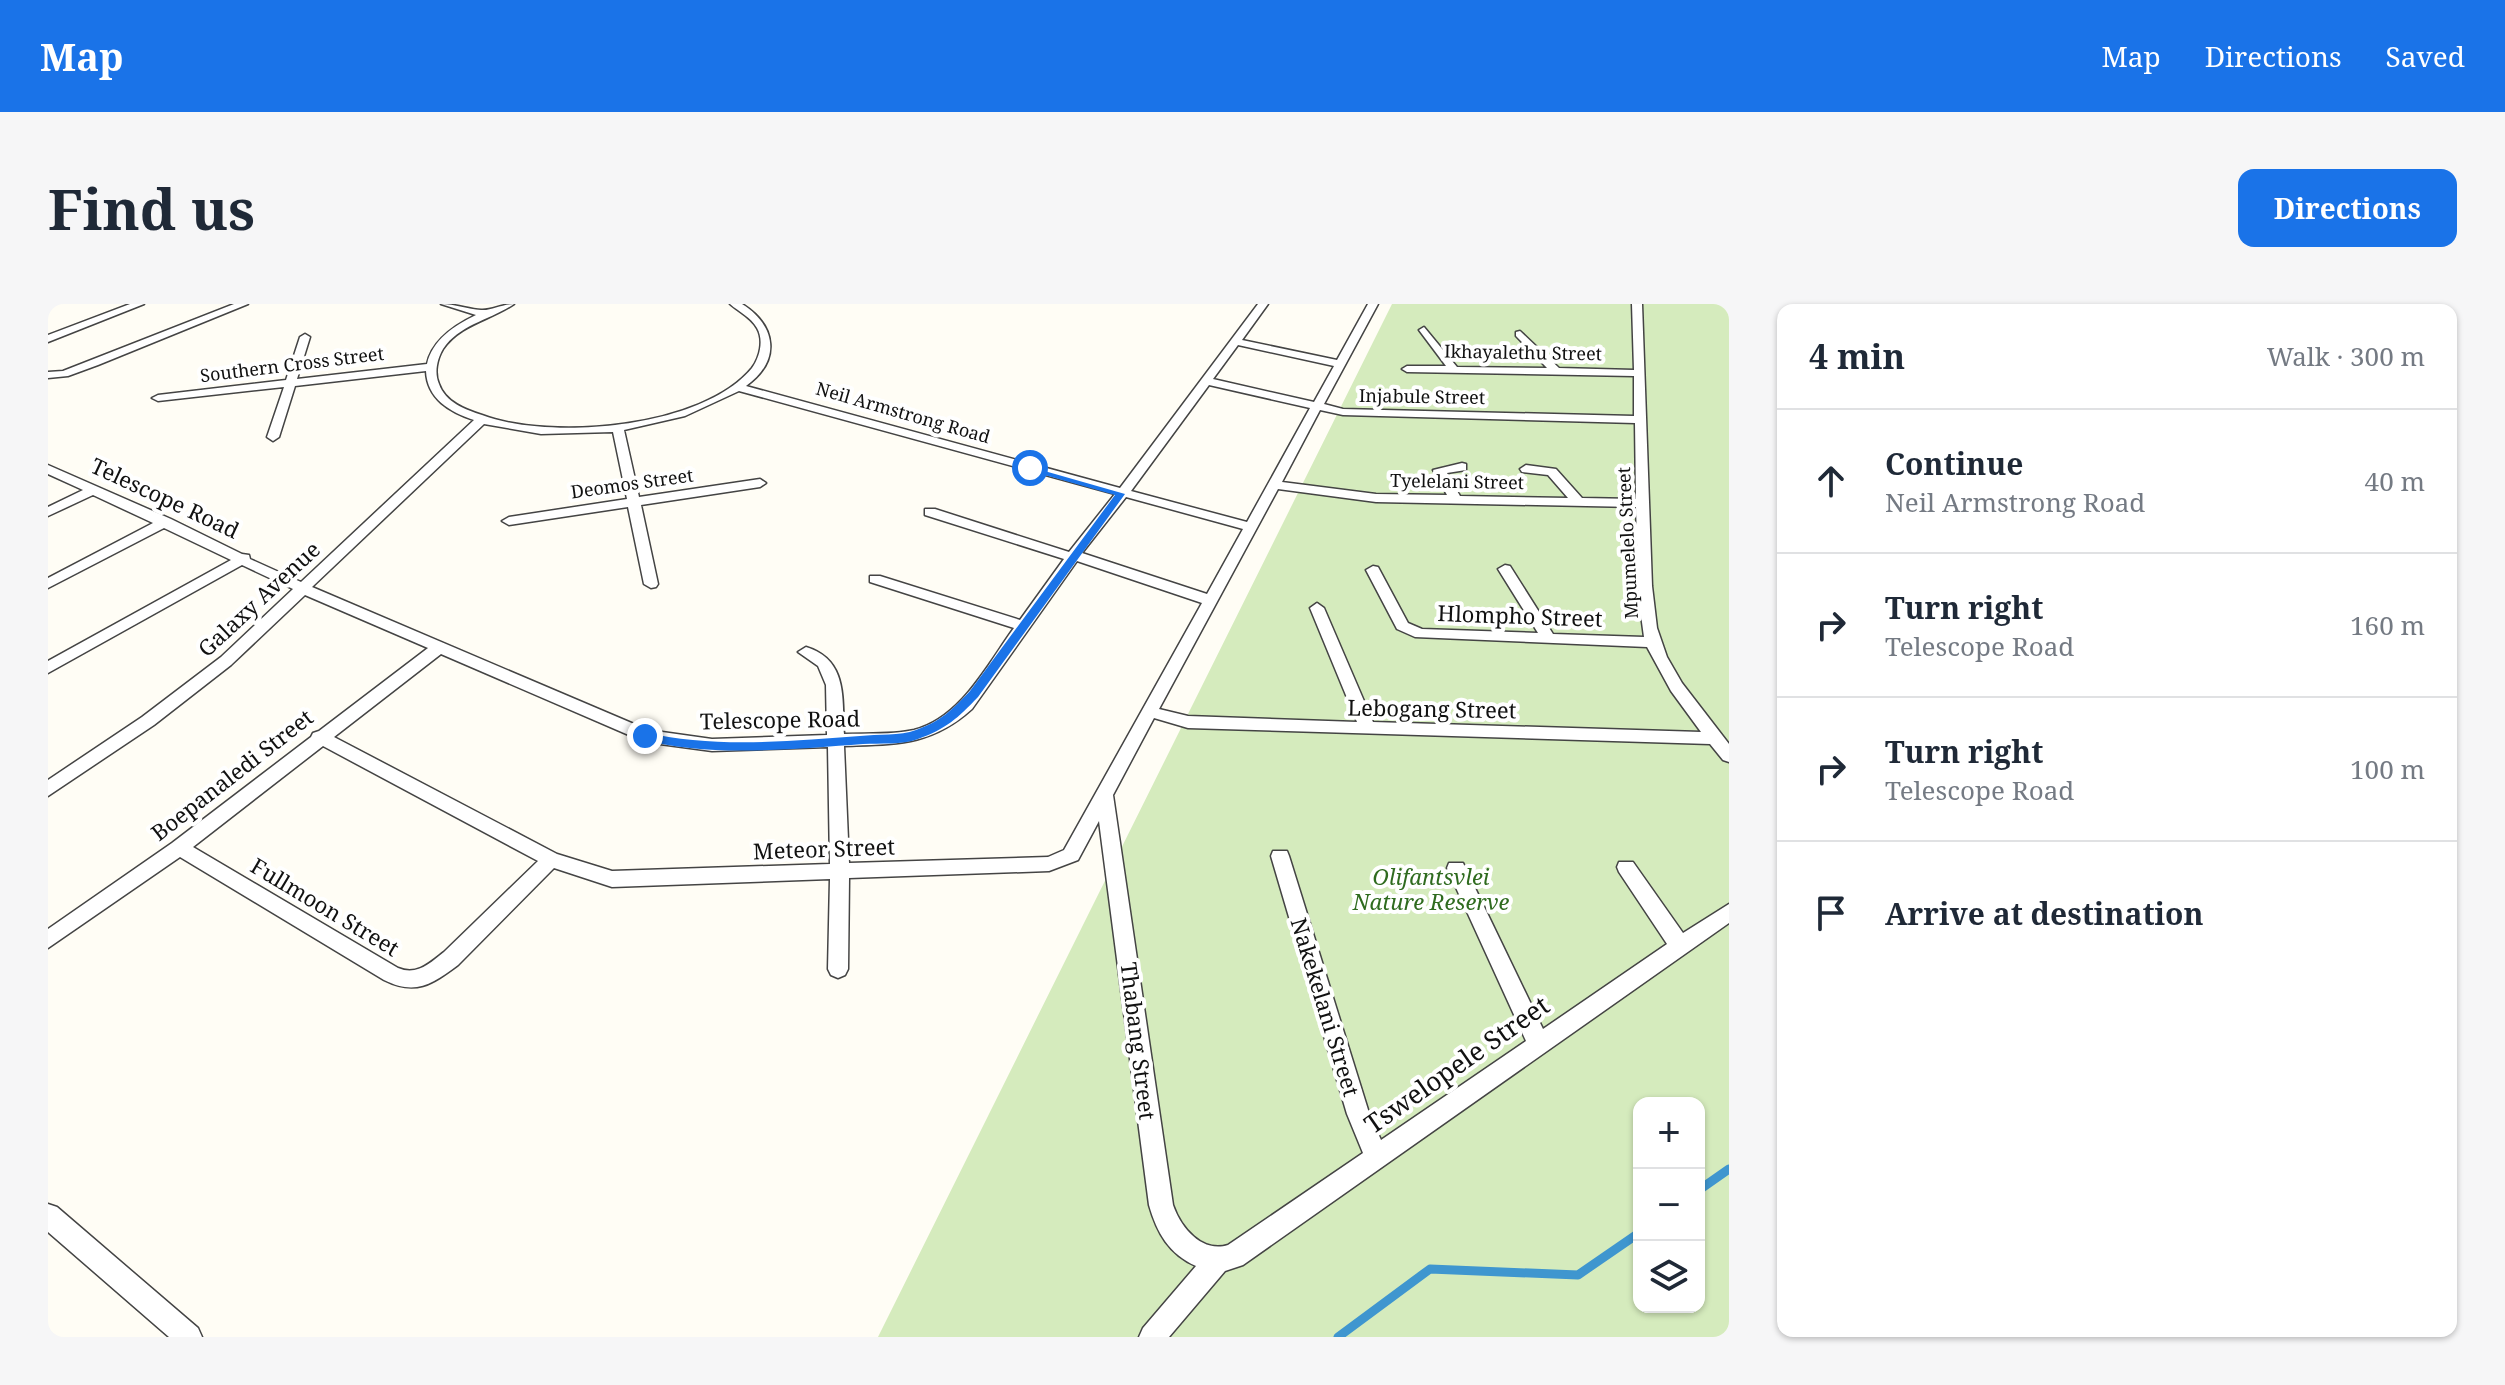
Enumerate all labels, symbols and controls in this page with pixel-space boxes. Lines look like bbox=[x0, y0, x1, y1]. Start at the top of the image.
text: Map bbox=[40, 30, 124, 82]
text: Map bbox=[2101, 37, 2161, 75]
text: Directions bbox=[2205, 37, 2342, 75]
text: Saved bbox=[2386, 37, 2465, 75]
button: Directions bbox=[2238, 169, 2457, 247]
text: Find us bbox=[48, 170, 255, 246]
text: 4 min bbox=[1809, 333, 1905, 379]
text: Walk · 300 m bbox=[2267, 338, 2425, 374]
street label: Ikhayalethu Street bbox=[1444, 339, 1602, 365]
street label: Southern Cross Street bbox=[199, 341, 385, 387]
street label: Neil Armstrong Road bbox=[813, 376, 993, 448]
street label: Injabule Street bbox=[1359, 383, 1485, 409]
text: Continue bbox=[1885, 443, 2023, 484]
street label: Telescope Road bbox=[86, 450, 245, 545]
route start bbox=[1012, 450, 1048, 486]
icon: ahead bbox=[1809, 459, 1853, 503]
street label: Deomos Street bbox=[569, 463, 695, 503]
text: 40 m bbox=[2365, 463, 2425, 499]
street label: Mpumelelo Street bbox=[1611, 466, 1643, 620]
street label: Tyelelani Street bbox=[1390, 468, 1524, 494]
text: Neil Armstrong Road bbox=[1885, 484, 2145, 520]
street label: Galaxy Avenue bbox=[191, 534, 326, 663]
text: Turn right bbox=[1885, 587, 2043, 628]
street label: Hlompho Street bbox=[1437, 597, 1603, 633]
icon: right bbox=[1809, 603, 1853, 647]
text: 160 m bbox=[2350, 607, 2425, 643]
text: Telescope Road bbox=[1885, 628, 2074, 664]
street label: Lebogang Street bbox=[1347, 692, 1517, 724]
street label: Boepanaledi Street bbox=[144, 701, 319, 847]
street label: Telescope Road bbox=[700, 703, 861, 735]
route end bbox=[627, 718, 663, 754]
text: Turn right bbox=[1885, 731, 2043, 772]
icon: right bbox=[1809, 747, 1853, 791]
text: 100 m bbox=[2350, 751, 2425, 787]
text: Telescope Road bbox=[1885, 772, 2074, 808]
street label: Meteor Street bbox=[752, 831, 896, 865]
street label: Fullmoon Street bbox=[246, 850, 405, 962]
park label: Olifantsvlei Nature Reserve bbox=[1352, 861, 1510, 916]
icon: arrive bbox=[1809, 891, 1853, 935]
text: Arrive at destination bbox=[1885, 893, 2204, 934]
street label: Nakekelani Street bbox=[1285, 914, 1367, 1100]
street label: Thabang Street bbox=[1114, 960, 1164, 1122]
street label: Tswelopele Street bbox=[1357, 987, 1556, 1141]
map controls bbox=[1633, 1097, 1705, 1313]
button: + bbox=[1633, 1097, 1705, 1169]
button: − bbox=[1633, 1169, 1705, 1241]
button: layers bbox=[1633, 1241, 1705, 1313]

